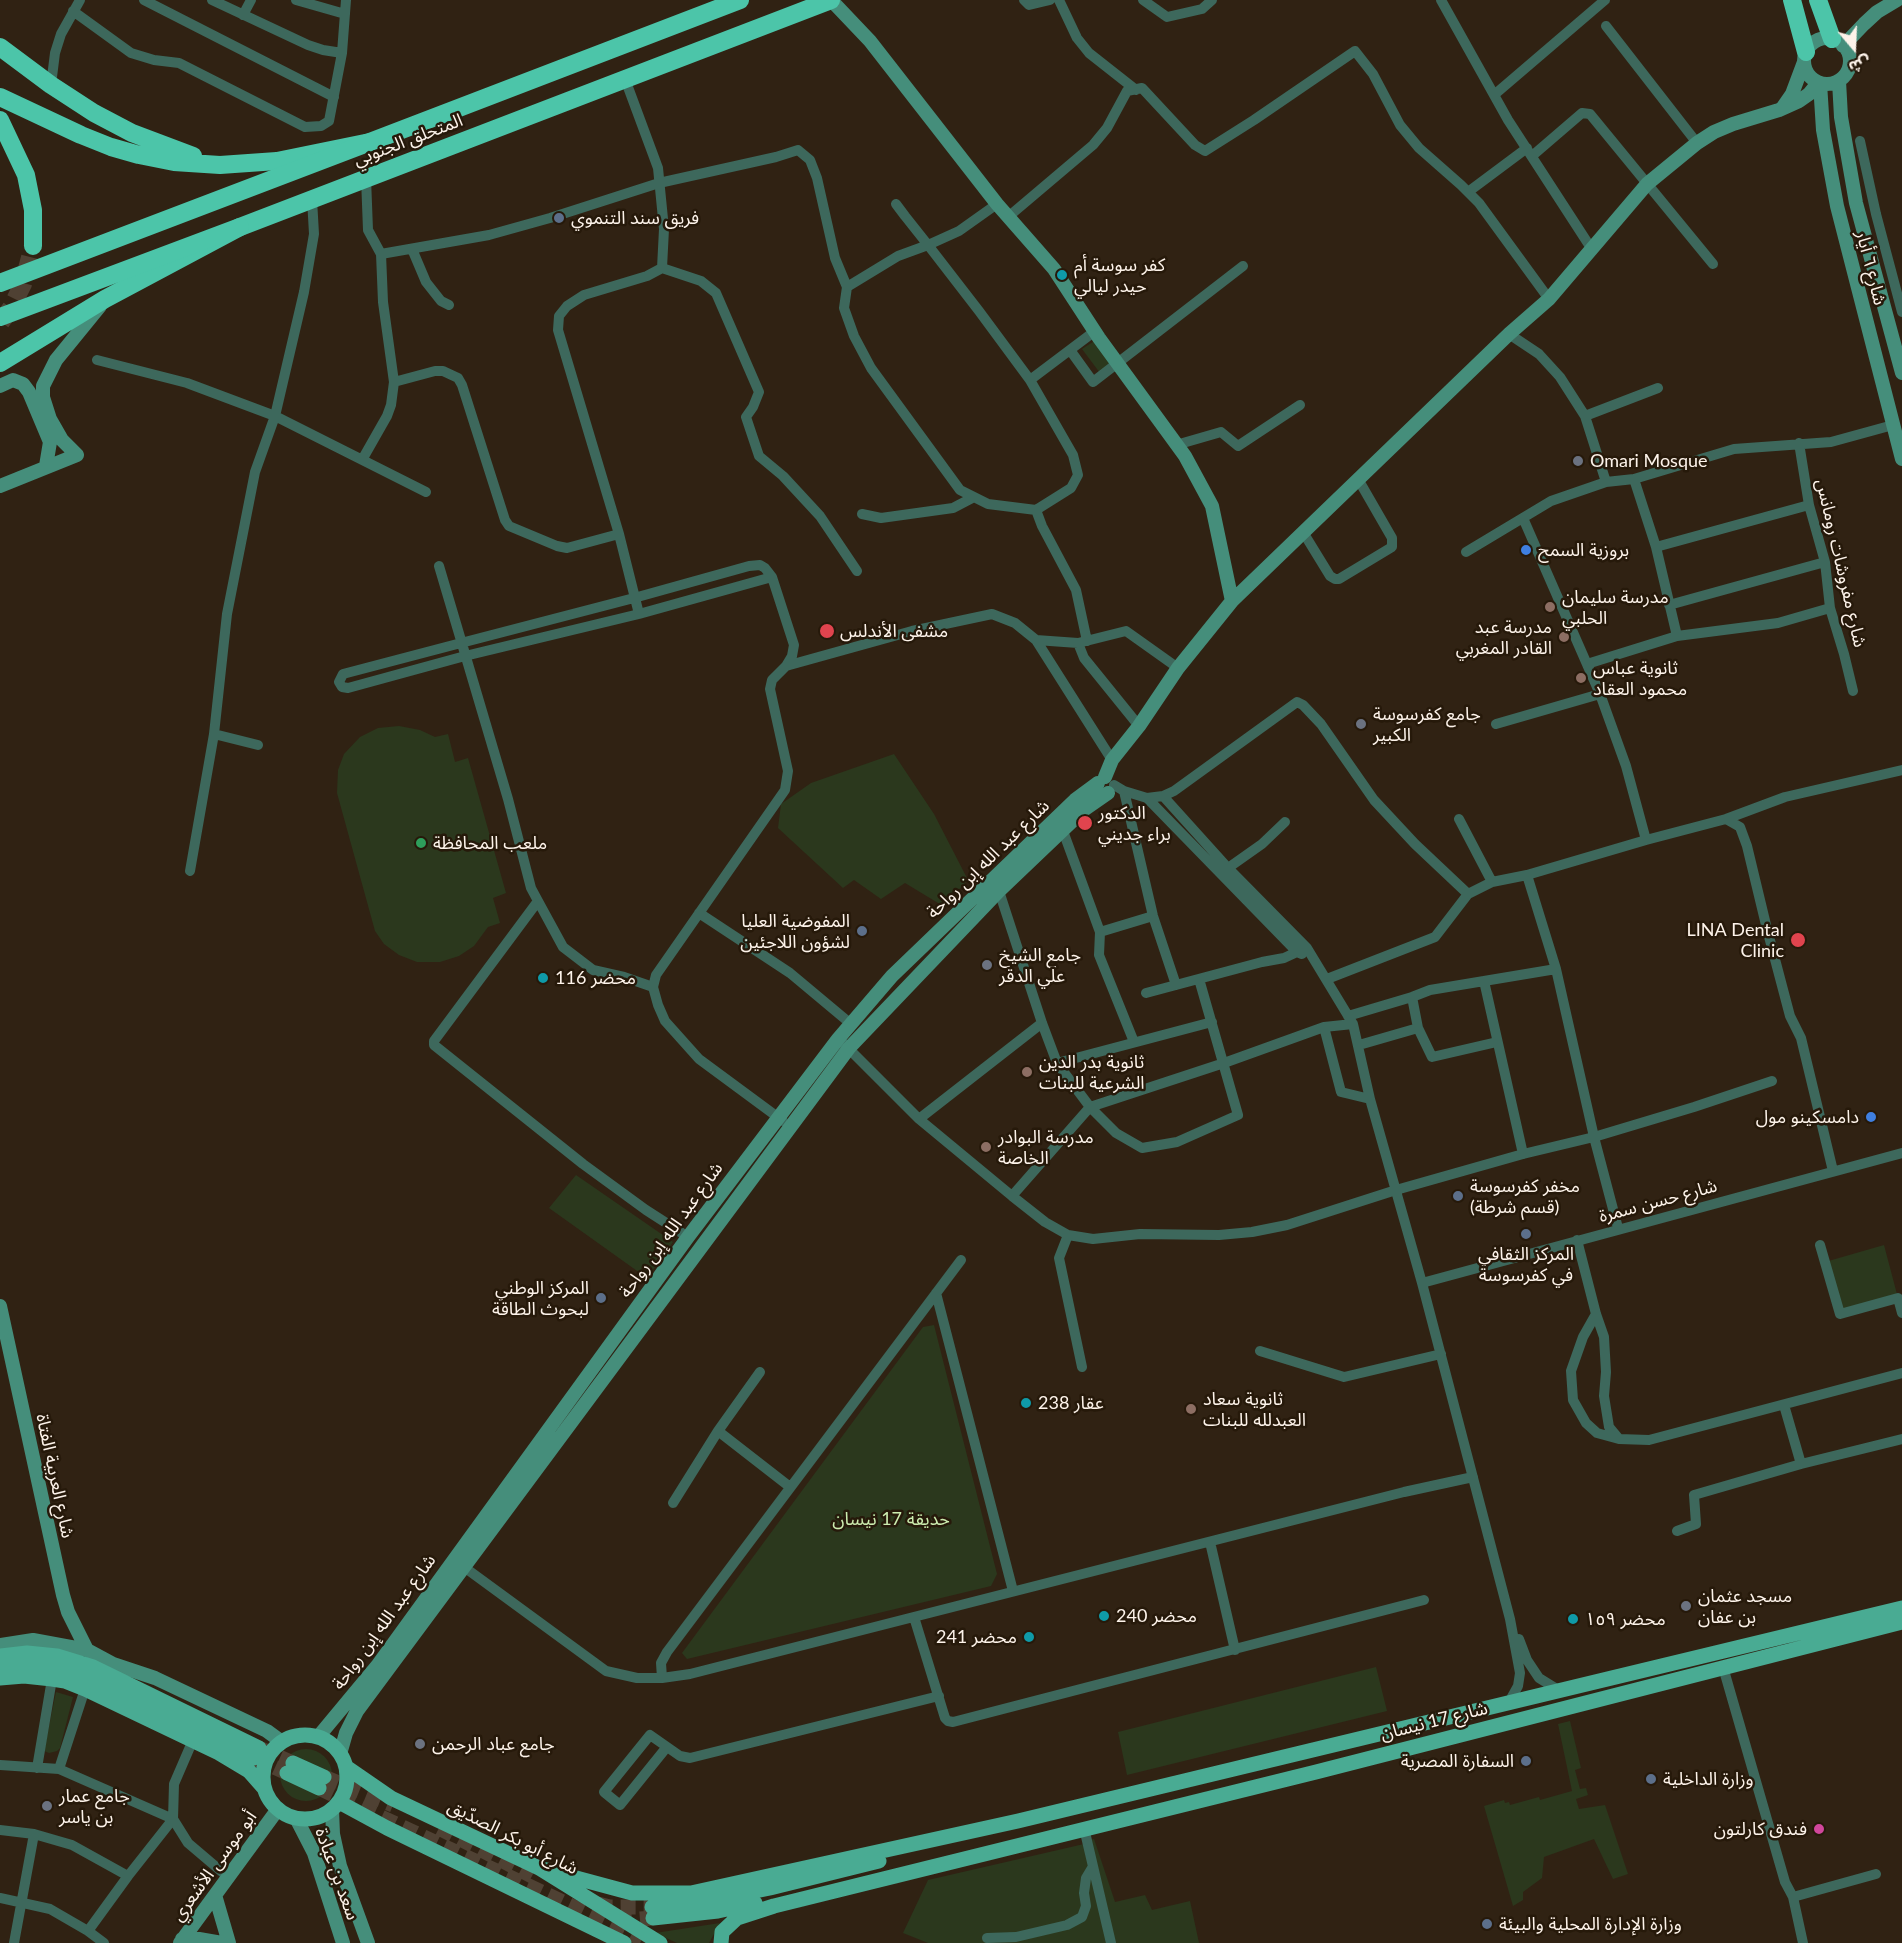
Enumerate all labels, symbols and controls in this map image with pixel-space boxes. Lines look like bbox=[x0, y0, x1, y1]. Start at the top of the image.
north arrow bbox=[1824, 18, 1884, 78]
text: ش bbox=[1847, 53, 1873, 78]
street label: المتحلق الجنوبي bbox=[350, 109, 466, 171]
place label: فريق سند التنموي bbox=[571, 207, 699, 229]
marker: فريق سند التنموي bbox=[552, 211, 566, 225]
street label: شارع ٦ أيار bbox=[1851, 228, 1891, 308]
place label: كفر سوسة أم حيدر ليالي bbox=[1074, 254, 1165, 296]
marker: كفر سوسة أم حيدر ليالي bbox=[1055, 268, 1069, 282]
place label: Omari Mosque bbox=[1590, 450, 1708, 472]
marker: Omari Mosque bbox=[1571, 454, 1585, 468]
street label: شارع مفروشات رومانس bbox=[1811, 477, 1871, 649]
place label: بروزية السمح bbox=[1538, 539, 1629, 561]
marker: بروزية السمح bbox=[1519, 543, 1533, 557]
place label: مدرسة سليمان الحلبي bbox=[1562, 586, 1669, 628]
marker: مدرسة سليمان الحلبي bbox=[1543, 600, 1557, 614]
place label: مدرسة عبد القادر المغربي bbox=[1456, 616, 1552, 658]
place label: مشفى الأندلس bbox=[840, 620, 948, 642]
marker: مشفى الأندلس bbox=[818, 622, 836, 640]
marker: مدرسة عبد القادر المغربي bbox=[1557, 630, 1571, 644]
place label: ثانوية عباس محمود العقاد bbox=[1593, 657, 1687, 700]
marker: ثانوية عباس محمود العقاد bbox=[1574, 671, 1588, 685]
place label: جامع كفرسوسة الكبير bbox=[1373, 703, 1481, 746]
marker: جامع كفرسوسة الكبير bbox=[1354, 717, 1368, 731]
street label: شارع عبد الله إبن رواحة bbox=[922, 795, 1054, 923]
place label: الدكتور براء جديني bbox=[1098, 802, 1171, 844]
marker: الدكتور براء جديني bbox=[1076, 814, 1094, 832]
place label: ملعب المحافظة bbox=[433, 832, 547, 854]
marker: ملعب المحافظة bbox=[414, 836, 428, 850]
place label: المفوضية العليا لشؤون اللاجئين bbox=[740, 910, 850, 952]
place label: LINA Dental Clinic bbox=[1687, 919, 1784, 962]
marker: المفوضية العليا لشؤون اللاجئين bbox=[855, 924, 869, 938]
marker: LINA Dental Clinic bbox=[1789, 931, 1807, 949]
place label: جامع الشيخ علي الدقر bbox=[999, 944, 1081, 986]
marker: جامع الشيخ علي الدقر bbox=[980, 958, 994, 972]
place label: محضر 116 bbox=[555, 967, 636, 989]
marker: محضر 116 bbox=[536, 971, 550, 985]
place label: ثانوية بدر الدين الشرعية للبنات bbox=[1039, 1051, 1145, 1094]
marker: ثانوية بدر الدين الشرعية للبنات bbox=[1020, 1065, 1034, 1079]
place label: دامسكينو مول bbox=[1756, 1106, 1859, 1128]
marker: دامسكينو مول bbox=[1864, 1110, 1878, 1124]
place label: مدرسة البوادر الخاصة bbox=[998, 1126, 1094, 1168]
marker: مدرسة البوادر الخاصة bbox=[979, 1140, 993, 1154]
street label: شارع عبد الله إبن رواحة bbox=[615, 1158, 727, 1302]
place label: مخفر كفرسوسة (قسم شرطة) bbox=[1470, 1175, 1580, 1218]
street label: شارع حسن سمرة bbox=[1596, 1175, 1720, 1227]
marker: مخفر كفرسوسة (قسم شرطة) bbox=[1451, 1189, 1465, 1203]
marker: المركز الثقافي في كفرسوسة bbox=[1519, 1227, 1533, 1241]
place label: المركز الثقافي في كفرسوسة bbox=[1478, 1243, 1574, 1286]
place label: المركز الوطني لبحوث الطاقة bbox=[492, 1277, 589, 1320]
marker: المركز الوطني لبحوث الطاقة bbox=[594, 1291, 608, 1305]
place label: ثانوية سعاد العبدلله للبنات bbox=[1203, 1388, 1306, 1430]
place label: عقار 238 bbox=[1038, 1392, 1104, 1414]
marker: عقار 238 bbox=[1019, 1396, 1033, 1410]
marker: ثانوية سعاد العبدلله للبنات bbox=[1184, 1402, 1198, 1416]
street label: شارع العربية الفتاة bbox=[31, 1412, 79, 1540]
park label: حديقة 17 نيسان bbox=[832, 1508, 950, 1530]
street label: شارع عبد الله إبن رواحة bbox=[328, 1550, 440, 1694]
place label: مسجد عثمان بن عفان bbox=[1698, 1585, 1792, 1628]
marker: مسجد عثمان بن عفان bbox=[1679, 1599, 1693, 1613]
place label: محضر 240 bbox=[1116, 1605, 1197, 1627]
place label: محضر ١٥٩ bbox=[1585, 1608, 1666, 1630]
marker: محضر 240 bbox=[1097, 1609, 1111, 1623]
marker: محضر ١٥٩ bbox=[1566, 1612, 1580, 1626]
place label: محضر 241 bbox=[936, 1626, 1017, 1648]
marker: محضر 241 bbox=[1022, 1630, 1036, 1644]
street label: شارع 17 نيسان bbox=[1378, 1697, 1490, 1745]
place label: جامع عباد الرحمن bbox=[432, 1733, 555, 1755]
marker: جامع عباد الرحمن bbox=[413, 1737, 427, 1751]
place label: السفارة المصرية bbox=[1401, 1750, 1514, 1772]
marker: السفارة المصرية bbox=[1519, 1754, 1533, 1768]
place label: وزارة الداخلية bbox=[1663, 1768, 1754, 1790]
marker: وزارة الداخلية bbox=[1644, 1772, 1658, 1786]
place label: جامع عمار بن ياسر bbox=[59, 1785, 130, 1828]
street label: شارع أبو بكر الصدّيق bbox=[444, 1795, 582, 1879]
marker: جامع عمار بن ياسر bbox=[40, 1799, 54, 1813]
street label: أبو موسى الأشعري bbox=[167, 1807, 261, 1925]
place label: فندق كارلتون bbox=[1714, 1818, 1807, 1840]
marker: فندق كارلتون bbox=[1812, 1822, 1826, 1836]
street label: سعد بن عبادة bbox=[310, 1825, 364, 1923]
place label: وزارة الإدارة المحلية والبيئة bbox=[1499, 1913, 1682, 1935]
marker: وزارة الإدارة المحلية والبيئة bbox=[1480, 1917, 1494, 1931]

